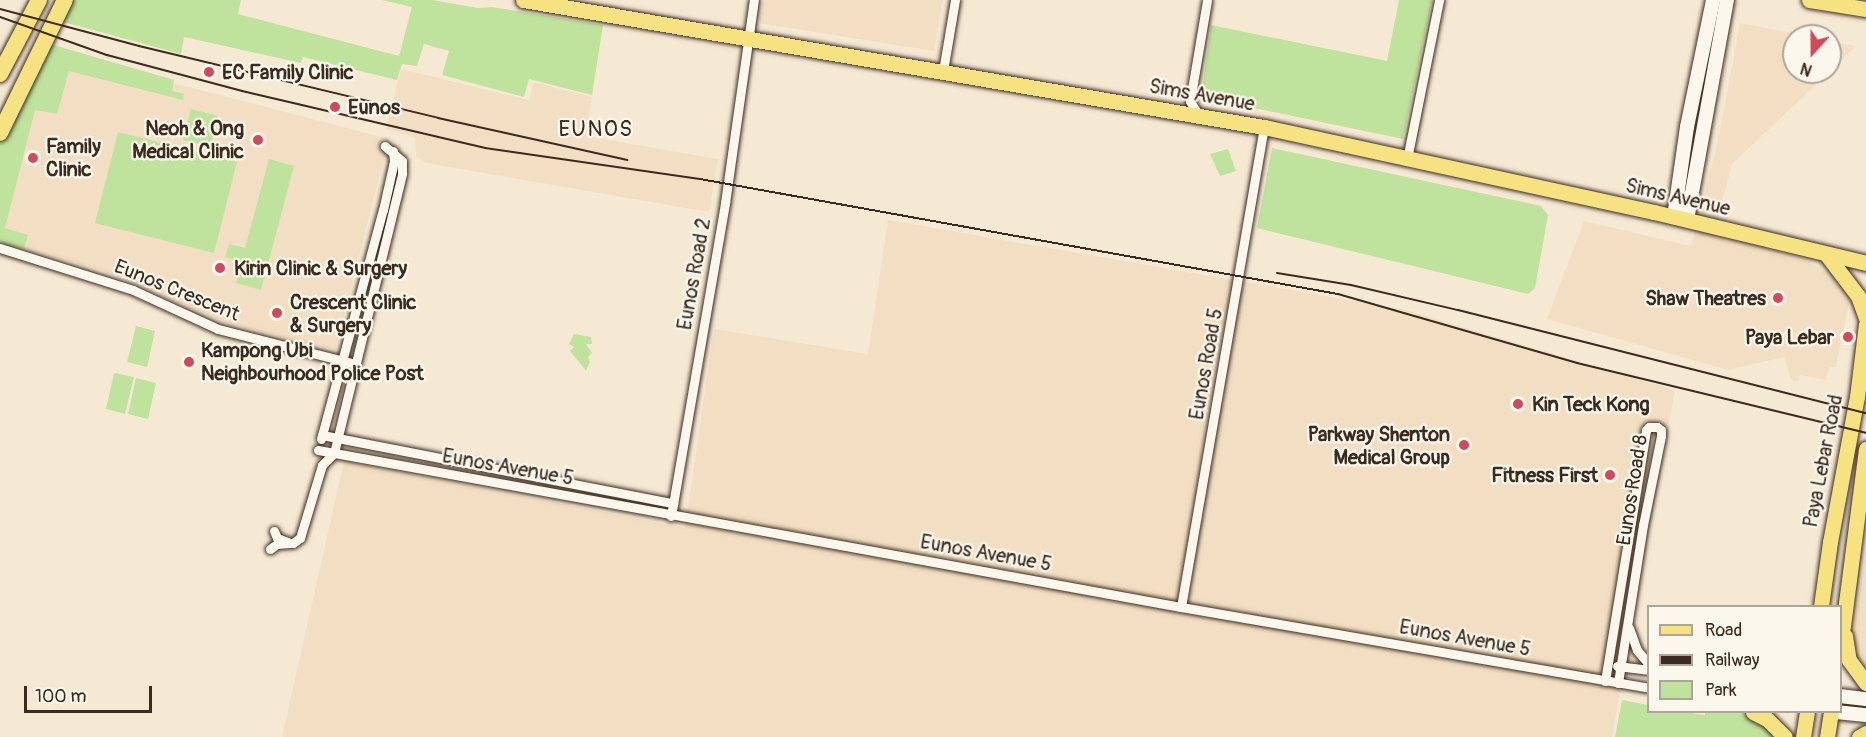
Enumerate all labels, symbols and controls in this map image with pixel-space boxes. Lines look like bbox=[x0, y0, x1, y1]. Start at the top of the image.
north arrow bbox=[1782, 24, 1842, 84]
text: N bbox=[1798, 58, 1815, 80]
place label: EC Family Clinic bbox=[222, 60, 354, 84]
marker: EC Family Clinic bbox=[200, 63, 218, 81]
street label: Sims Avenue bbox=[1147, 74, 1257, 116]
place label: Eunos bbox=[348, 95, 400, 119]
marker: Eunos bbox=[326, 98, 344, 116]
place label: Neoh & Ong Medical Clinic bbox=[132, 116, 244, 163]
district label: EUNOS bbox=[558, 117, 634, 143]
marker: Neoh & Ong Medical Clinic bbox=[249, 131, 267, 149]
place label: Family Clinic bbox=[46, 134, 101, 181]
marker: Family Clinic bbox=[24, 149, 42, 167]
street label: Sims Avenue bbox=[1623, 173, 1733, 221]
street label: Eunos Road 2 bbox=[672, 216, 716, 332]
street label: Eunos Crescent bbox=[111, 254, 243, 326]
place label: Kirin Clinic & Surgery bbox=[234, 256, 407, 280]
marker: Kirin Clinic & Surgery bbox=[211, 259, 229, 277]
place label: Shaw Theatres bbox=[1645, 286, 1766, 310]
place label: Crescent Clinic & Surgery bbox=[290, 290, 417, 337]
marker: Shaw Theatres bbox=[1771, 291, 1785, 305]
marker: Crescent Clinic & Surgery bbox=[268, 304, 286, 322]
street label: Eunos Road 5 bbox=[1184, 306, 1228, 422]
place label: Paya Lebar bbox=[1745, 325, 1834, 349]
marker: Paya Lebar bbox=[1839, 328, 1857, 346]
place label: Kampong Ubi Neighbourhood Police Post bbox=[201, 338, 424, 385]
marker: Kampong Ubi Neighbourhood Police Post bbox=[182, 355, 196, 369]
place label: Kin Teck Kong bbox=[1532, 392, 1650, 416]
street label: Paya Lebar Road bbox=[1798, 393, 1848, 529]
marker: Kin Teck Kong bbox=[1509, 395, 1527, 413]
place label: Parkway Shenton Medical Group bbox=[1308, 422, 1450, 469]
street label: Eunos Road 8 bbox=[1611, 433, 1653, 547]
marker: Parkway Shenton Medical Group bbox=[1455, 436, 1473, 454]
street label: Eunos Avenue 5 bbox=[440, 444, 576, 490]
place label: Fitness First bbox=[1491, 463, 1598, 487]
marker: Fitness First bbox=[1603, 468, 1617, 482]
street label: Eunos Avenue 5 bbox=[918, 530, 1054, 576]
legend bbox=[1647, 605, 1842, 713]
street label: Eunos Avenue 5 bbox=[1397, 615, 1533, 661]
text: Road bbox=[1705, 619, 1742, 642]
text: Railway bbox=[1705, 649, 1760, 672]
scale bar bbox=[27, 674, 154, 712]
text: Park bbox=[1705, 679, 1737, 702]
text: 100 m bbox=[35, 685, 87, 708]

